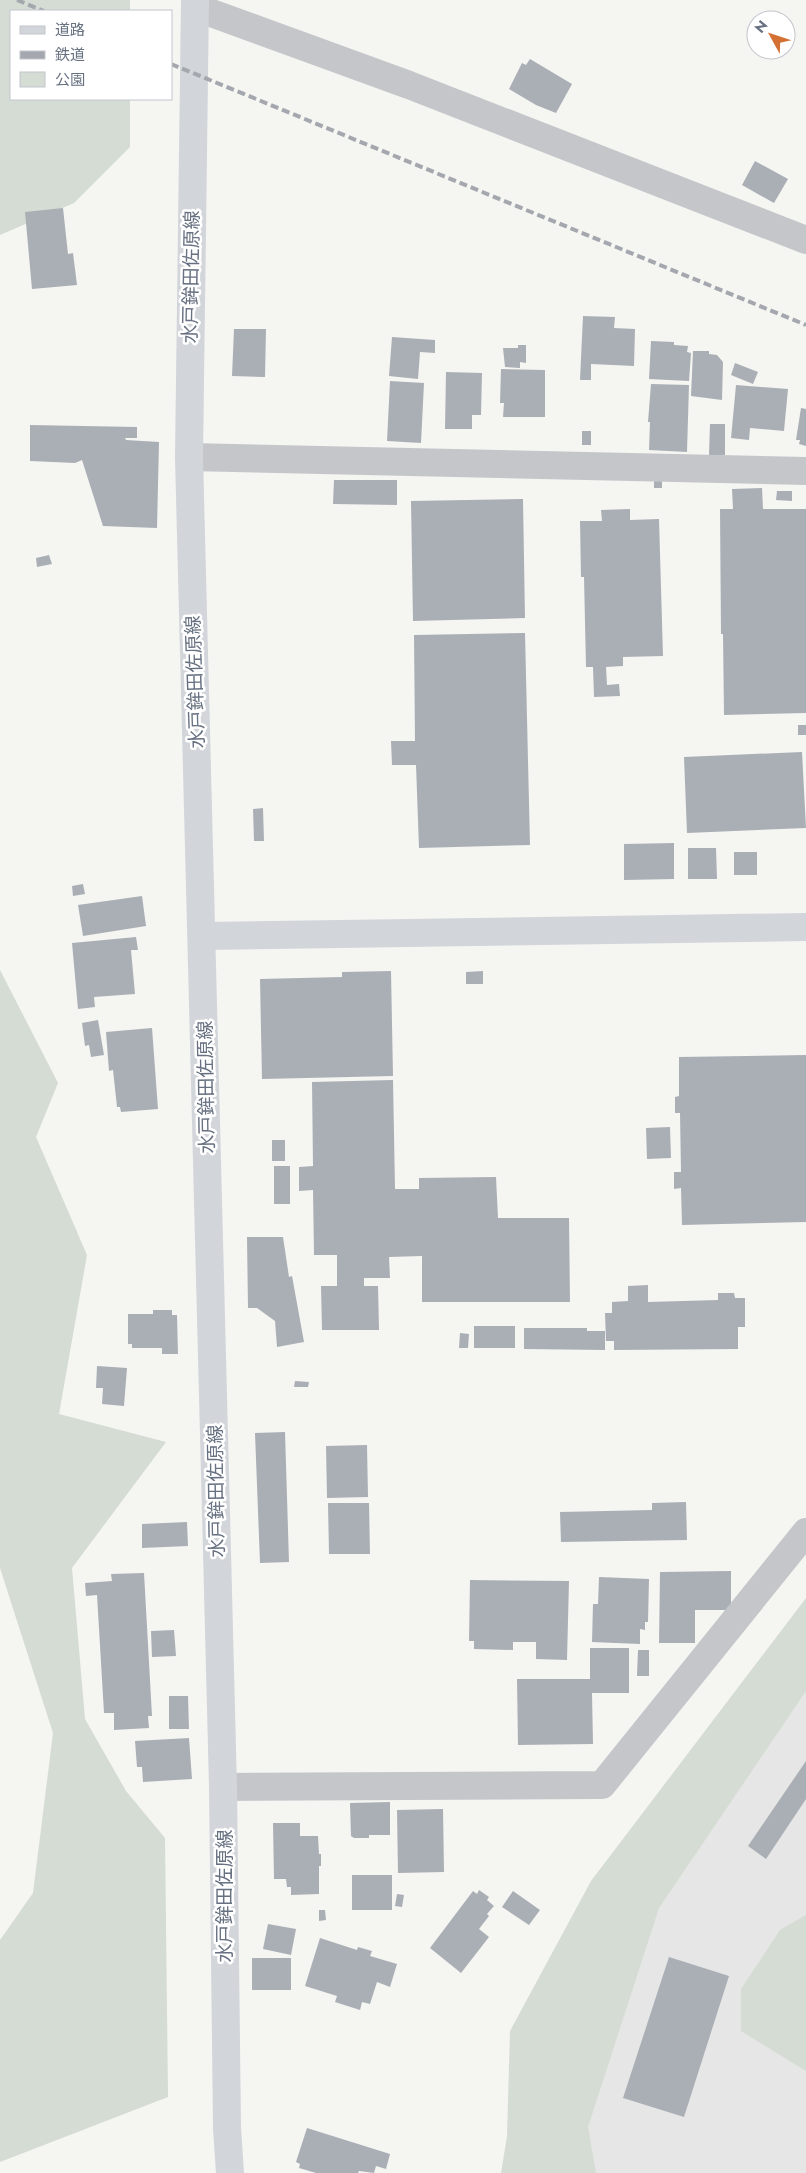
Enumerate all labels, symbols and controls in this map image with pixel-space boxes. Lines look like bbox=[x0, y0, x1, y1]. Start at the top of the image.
legend bbox=[10, 10, 172, 100]
north arrow bbox=[746, 10, 796, 60]
text: N bbox=[750, 16, 772, 37]
text: 道路 bbox=[55, 19, 85, 41]
text: 鉄道 bbox=[55, 44, 85, 66]
text: 公園 bbox=[55, 69, 85, 91]
street label: 水戸鉾田佐原線 bbox=[176, 210, 206, 344]
street label: 水戸鉾田佐原線 bbox=[179, 615, 211, 749]
street label: 水戸鉾田佐原線 bbox=[191, 1020, 221, 1154]
street label: 水戸鉾田佐原線 bbox=[201, 1424, 231, 1558]
street label: 水戸鉾田佐原線 bbox=[211, 1829, 238, 1963]

